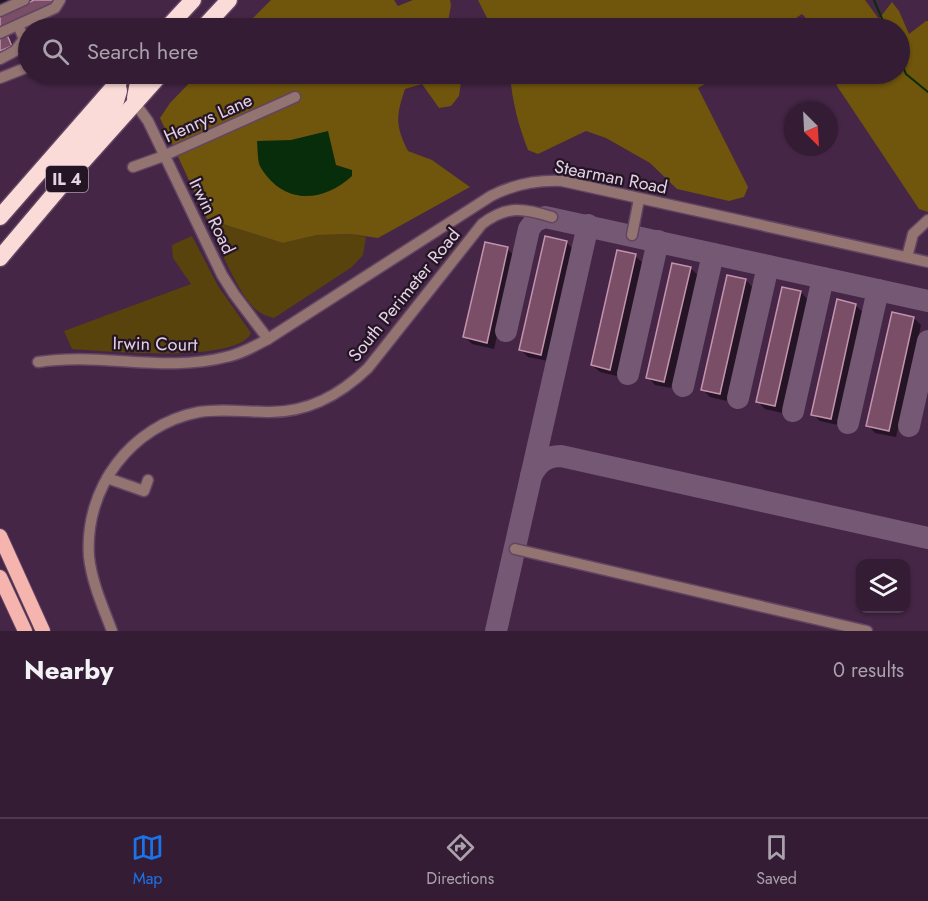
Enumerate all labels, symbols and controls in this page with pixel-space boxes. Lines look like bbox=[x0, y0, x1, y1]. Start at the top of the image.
search box bbox=[18, 18, 910, 84]
icon: search bbox=[39, 35, 72, 68]
text: Search here bbox=[87, 35, 198, 67]
street label: Henrys Lane bbox=[160, 87, 256, 149]
north arrow bbox=[784, 102, 838, 156]
street label: Stearman Road bbox=[552, 153, 670, 201]
road number: IL 4 bbox=[46, 166, 88, 192]
street label: Irwin Road bbox=[182, 174, 242, 258]
street label: South Perimeter Road bbox=[342, 223, 466, 367]
street label: Irwin Court bbox=[112, 330, 198, 358]
map controls bbox=[856, 559, 910, 613]
button: layers bbox=[856, 559, 910, 613]
text: Nearby bbox=[24, 651, 113, 689]
text: 0 results bbox=[833, 656, 904, 685]
tab: Map bbox=[131, 831, 164, 890]
tab: Directions bbox=[426, 831, 494, 890]
tab: Saved bbox=[756, 831, 797, 890]

